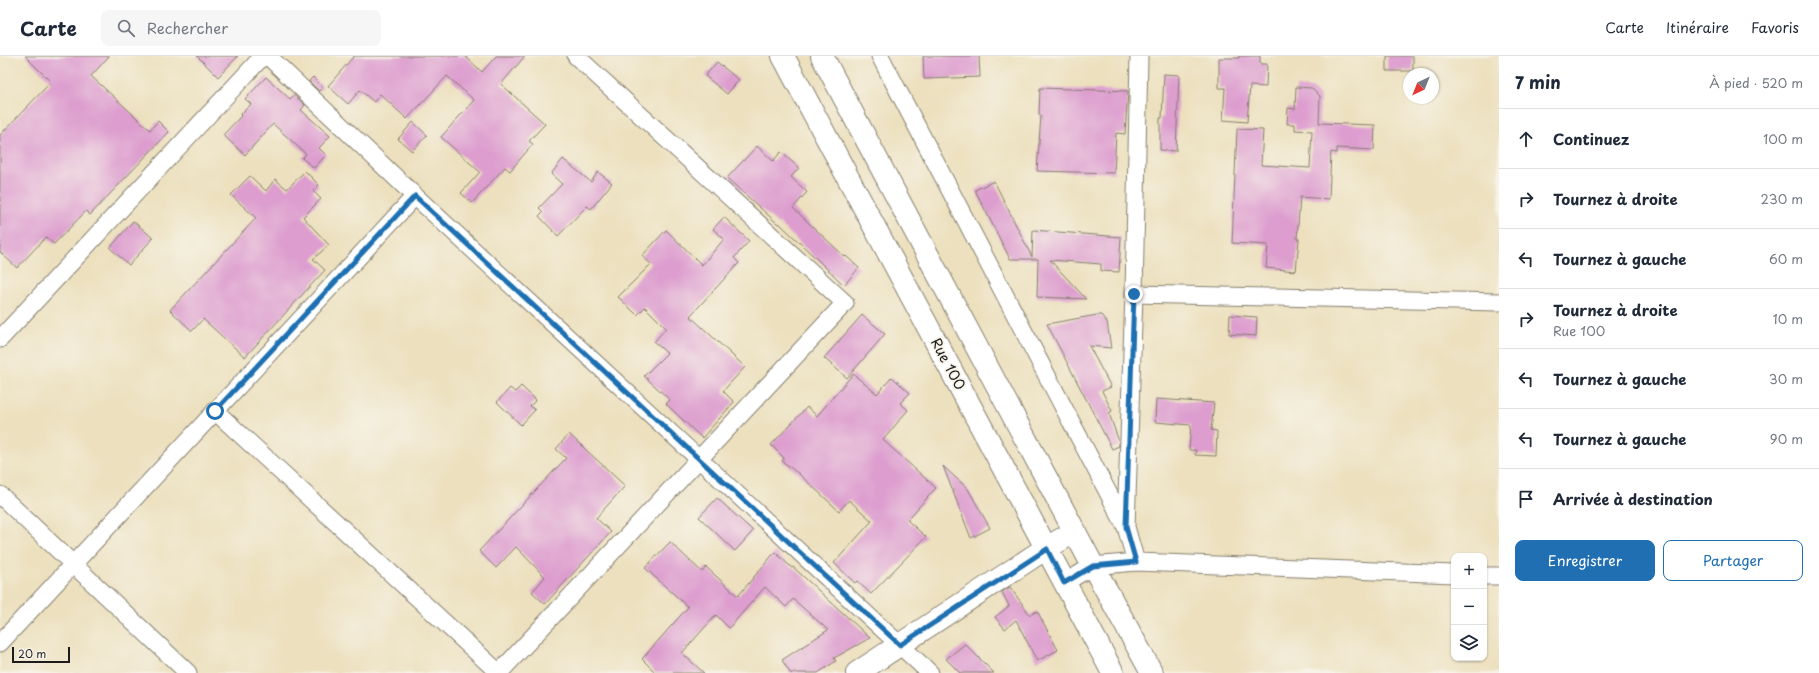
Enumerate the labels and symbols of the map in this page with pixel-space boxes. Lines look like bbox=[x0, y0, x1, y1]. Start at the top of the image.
north arrow bbox=[1403, 68, 1439, 104]
route end bbox=[1125, 285, 1143, 303]
street label: Rue 100 bbox=[926, 334, 971, 394]
route start bbox=[206, 402, 224, 420]
scale bar bbox=[12, 645, 70, 664]

